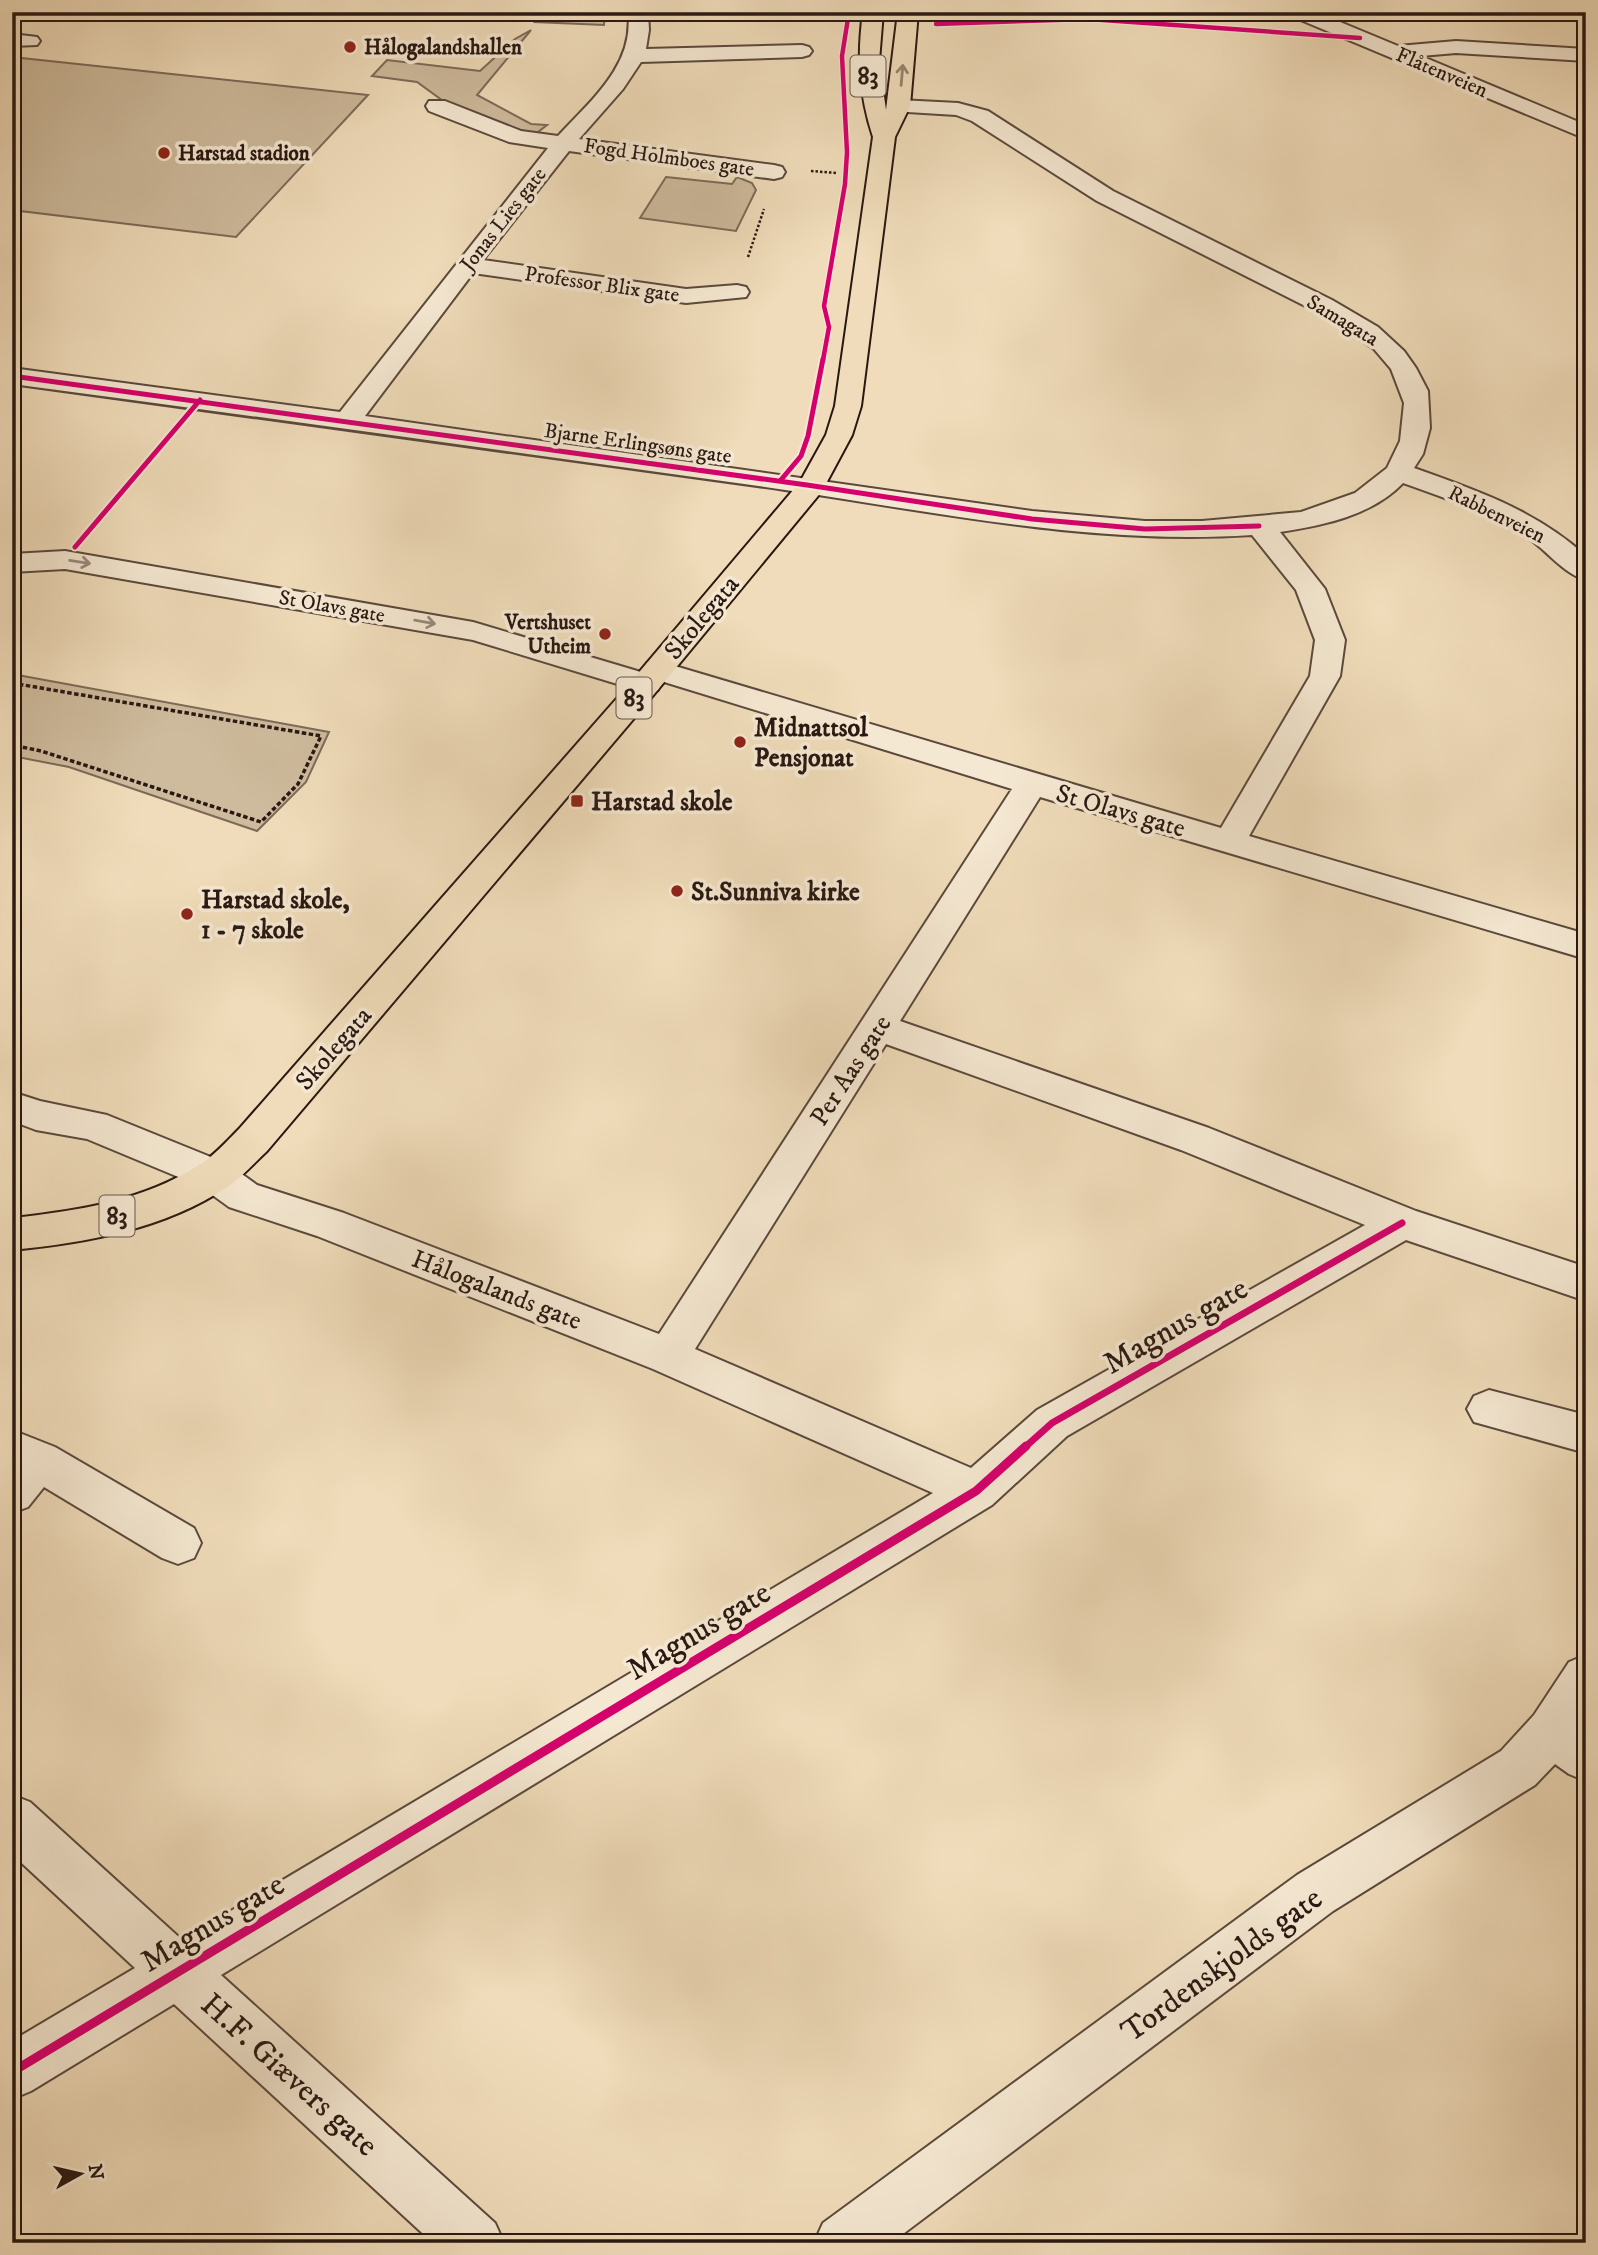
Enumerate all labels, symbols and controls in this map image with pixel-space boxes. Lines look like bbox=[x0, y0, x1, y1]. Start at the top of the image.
place label: Hålogalandshallen bbox=[364, 35, 523, 61]
marker: Hålogalandshallen bbox=[342, 39, 358, 55]
street label: Flåtenveien bbox=[1392, 42, 1492, 104]
road number: 83 bbox=[850, 56, 886, 96]
one-way arrow bbox=[896, 65, 909, 87]
street label: Fogd Holmboes gate bbox=[582, 133, 756, 183]
place label: Harstad stadion bbox=[178, 141, 311, 167]
marker: Harstad stadion bbox=[156, 145, 172, 161]
street label: Jonas Lies gate bbox=[454, 162, 553, 278]
street label: Professor Blix gate bbox=[523, 261, 681, 309]
street label: Samagata bbox=[1302, 289, 1383, 352]
street label: Bjarne Erlingsøns gate bbox=[542, 418, 734, 470]
street label: Rabbenveien bbox=[1444, 480, 1550, 550]
one-way arrow bbox=[68, 556, 91, 569]
street label: Skolegata bbox=[657, 569, 747, 667]
street label: St Olavs gate bbox=[277, 585, 387, 629]
place label: Vertshuset Utheim bbox=[504, 610, 591, 660]
one-way arrow bbox=[413, 616, 436, 630]
marker: Vertshuset Utheim bbox=[597, 626, 613, 642]
road number: 83 bbox=[616, 678, 652, 718]
place label: Midnattsol Pensjonat bbox=[754, 712, 869, 775]
marker: Midnattsol Pensjonat bbox=[732, 734, 748, 750]
street label: St Olavs gate bbox=[1052, 777, 1189, 846]
place label: Harstad skole bbox=[591, 786, 733, 819]
marker: Harstad skole bbox=[569, 793, 585, 809]
place label: St.Sunniva kirke bbox=[691, 876, 860, 909]
marker: St.Sunniva kirke bbox=[669, 883, 685, 899]
place label: Harstad skole, 1 - 7 skole bbox=[201, 884, 350, 947]
marker: Harstad skole, 1 - 7 skole bbox=[179, 906, 195, 922]
street label: Skolegata bbox=[289, 1000, 380, 1098]
street label: Per Aas gate bbox=[803, 1009, 899, 1132]
road number: 83 bbox=[100, 1196, 134, 1236]
street label: Hålogalands gate bbox=[407, 1243, 586, 1338]
street label: Magnus gate bbox=[1096, 1269, 1256, 1384]
street label: Magnus gate bbox=[620, 1573, 778, 1690]
street label: Magnus gate bbox=[134, 1865, 292, 1982]
street label: Tordenskjolds gate bbox=[1114, 1879, 1331, 2052]
street label: H.F. Giævers gate bbox=[192, 1985, 386, 2166]
north arrow bbox=[46, 2140, 116, 2210]
text: N bbox=[83, 2163, 108, 2182]

